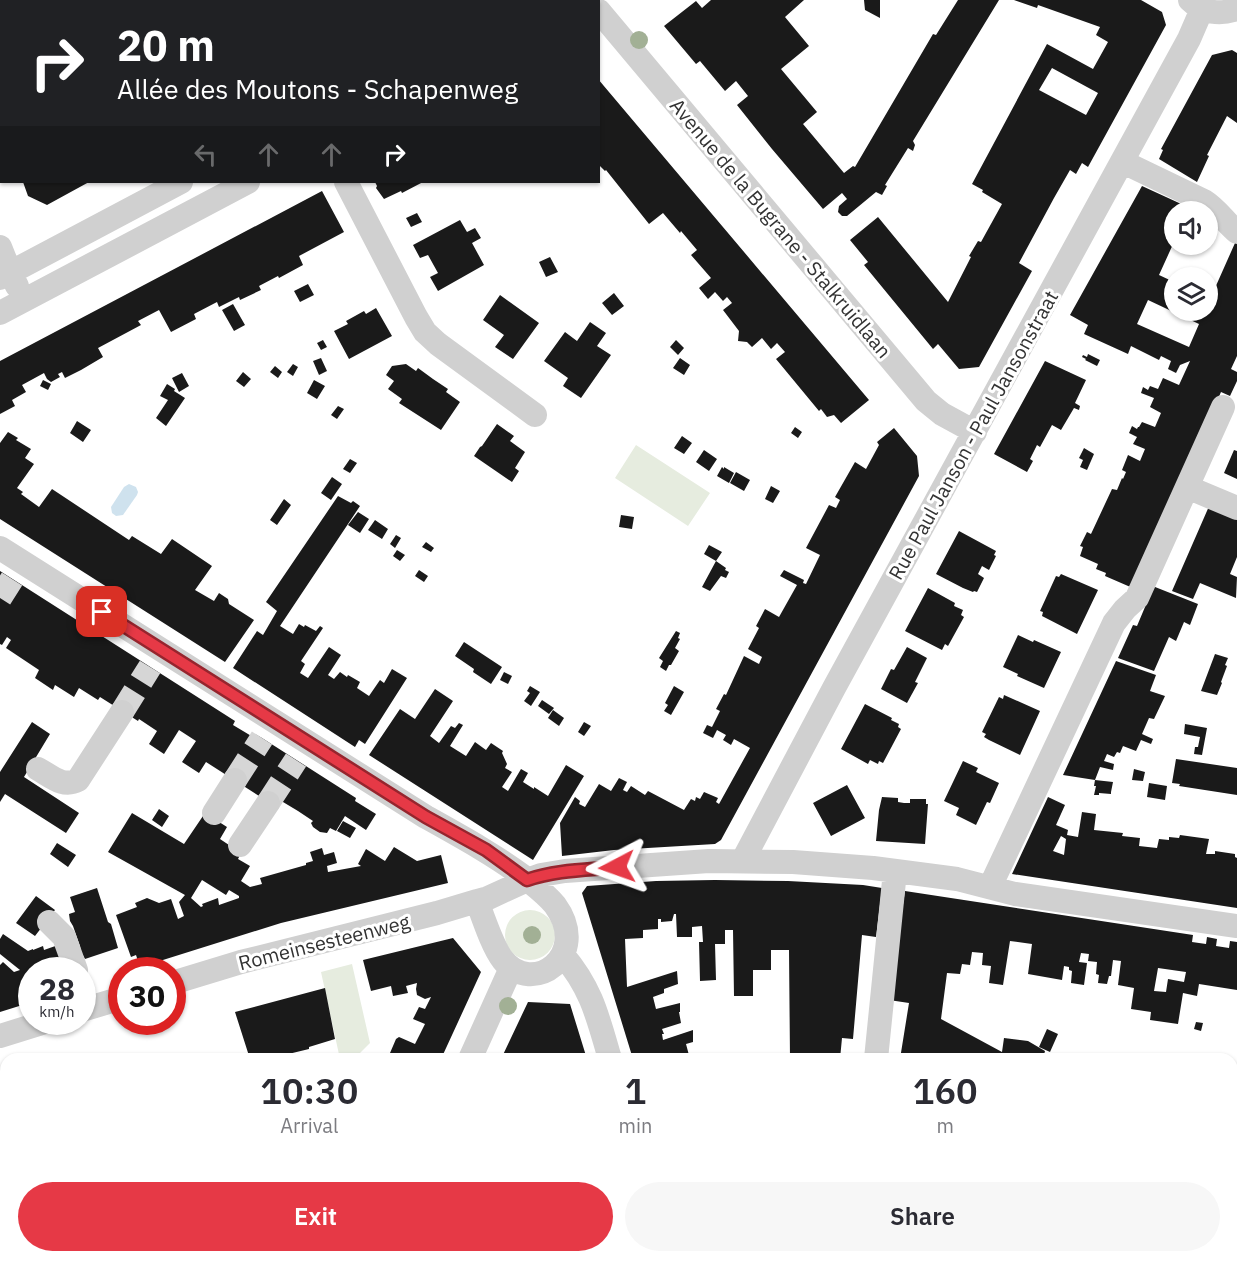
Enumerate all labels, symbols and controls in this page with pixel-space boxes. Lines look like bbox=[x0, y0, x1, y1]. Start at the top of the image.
text: 20 m bbox=[117, 18, 215, 73]
icon: right bbox=[18, 24, 96, 102]
text: Allée des Moutons - Schapenweg bbox=[117, 71, 518, 106]
street label: Avenue de la Bugrane - Stalkruidlaan bbox=[664, 93, 898, 363]
icon: left bbox=[189, 138, 222, 171]
icon: ahead bbox=[252, 138, 285, 171]
icon: ahead bbox=[315, 138, 348, 171]
icon: right bbox=[378, 138, 411, 171]
map controls bbox=[1164, 201, 1218, 321]
button: sound bbox=[1164, 201, 1218, 255]
button: layers bbox=[1164, 267, 1218, 321]
street label: Rue Paul Janson - Paul Jansonstraat bbox=[882, 286, 1064, 584]
pin bbox=[76, 586, 127, 637]
icon: arrive bbox=[85, 595, 118, 628]
position arrow bbox=[585, 835, 649, 899]
street label: Romeinsesteenweg bbox=[235, 908, 413, 976]
speed limit sign: 30 bbox=[108, 957, 186, 1035]
text: 28 bbox=[39, 969, 75, 1008]
text: km/h bbox=[39, 1002, 75, 1021]
text: 10:30 bbox=[260, 1067, 358, 1114]
text: 1 bbox=[625, 1067, 646, 1114]
text: 160 bbox=[913, 1067, 978, 1114]
text: Arrival bbox=[280, 1112, 338, 1139]
text: min bbox=[619, 1112, 652, 1139]
text: m bbox=[936, 1112, 954, 1139]
button: Exit bbox=[18, 1182, 613, 1251]
button: Share bbox=[625, 1182, 1220, 1251]

